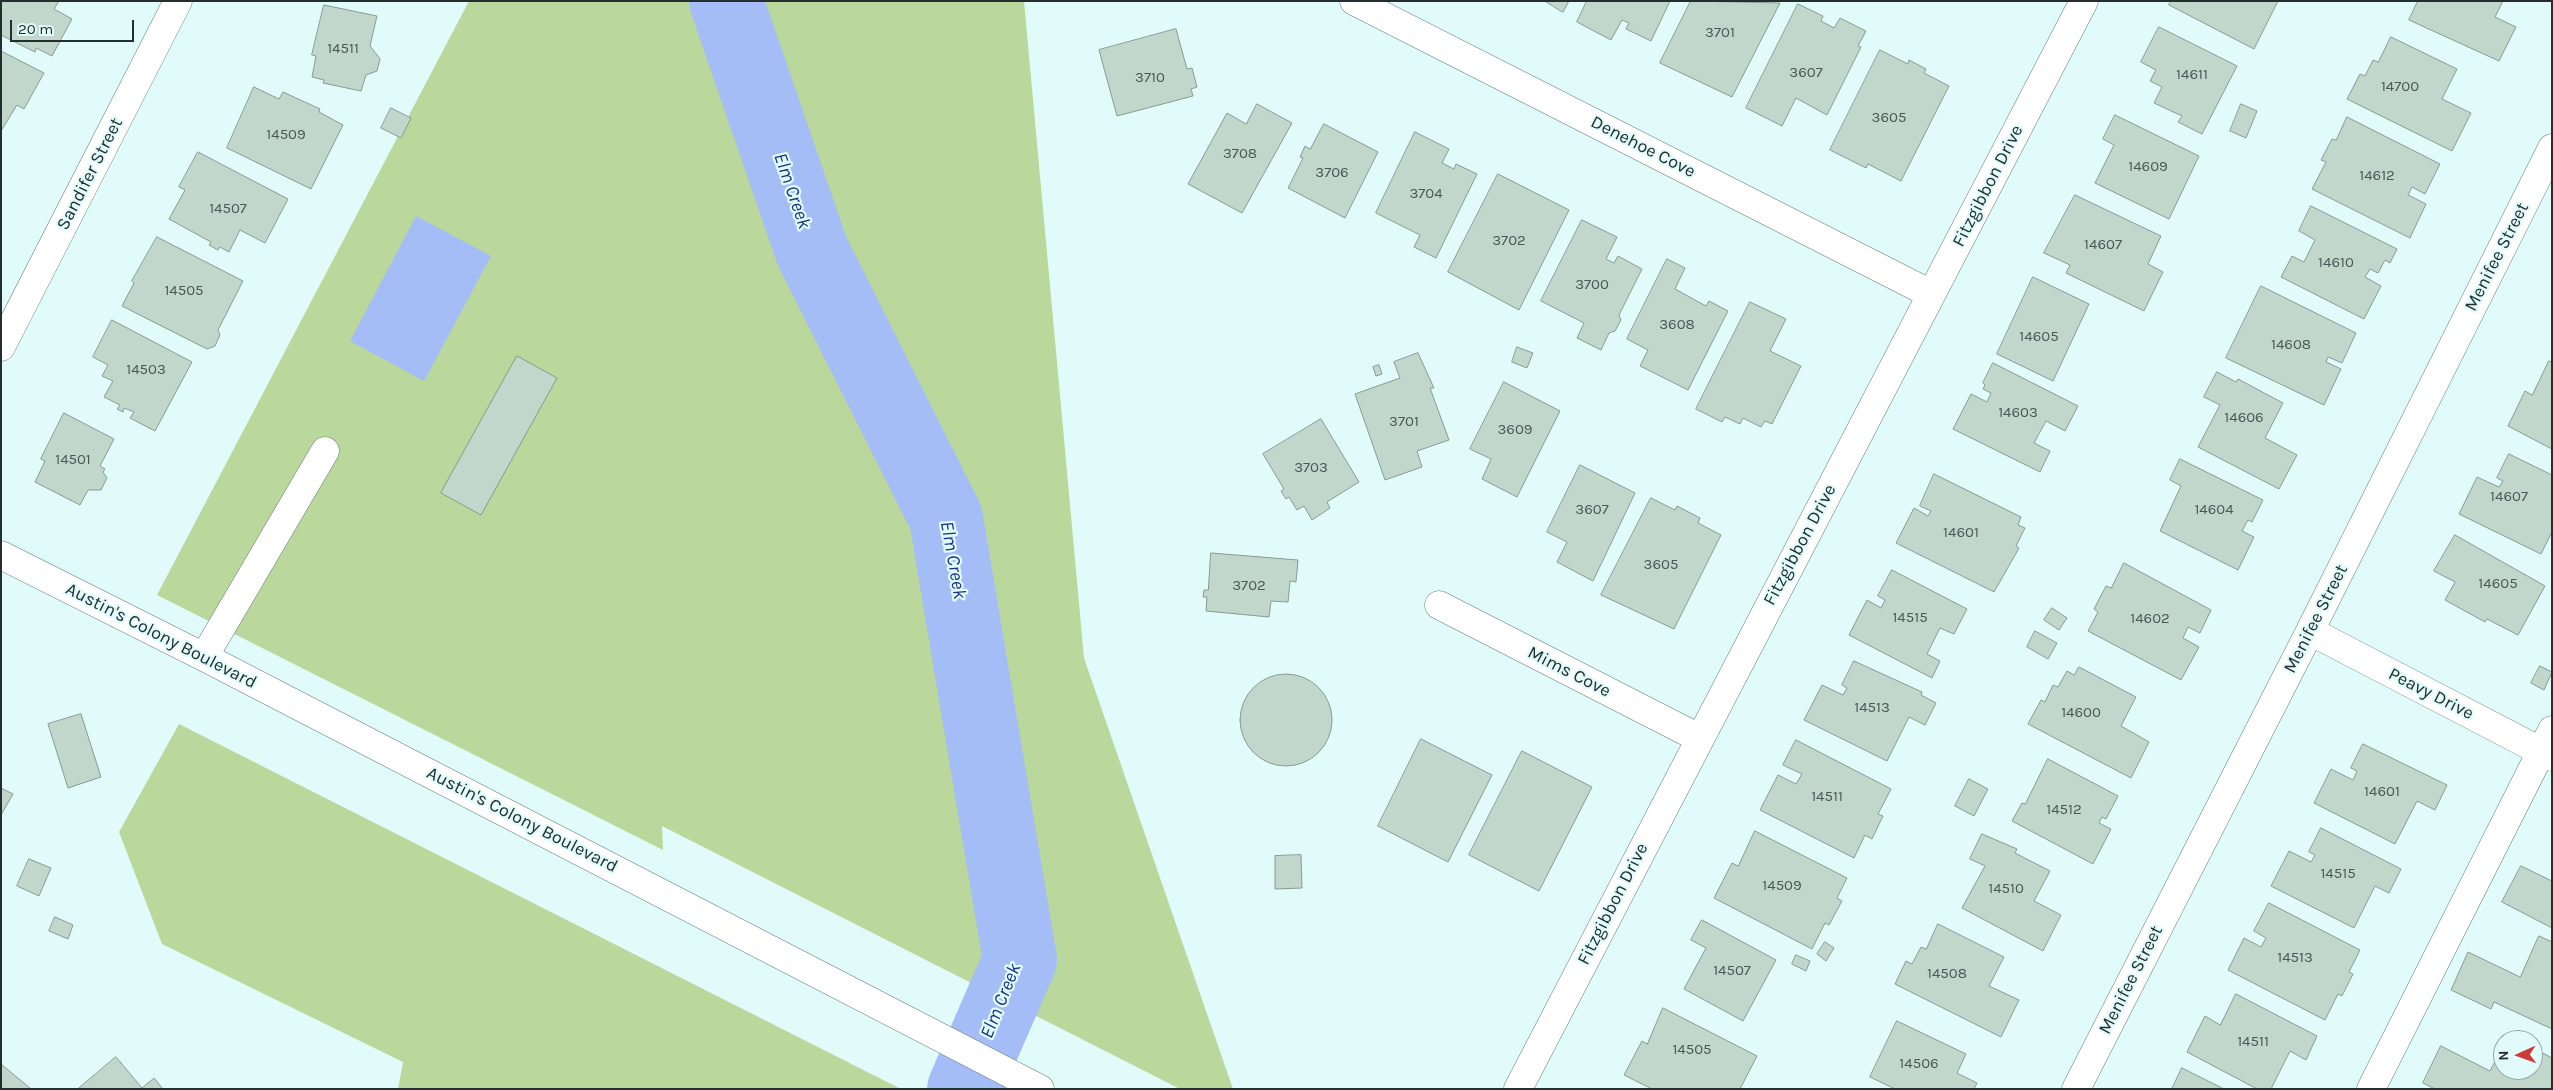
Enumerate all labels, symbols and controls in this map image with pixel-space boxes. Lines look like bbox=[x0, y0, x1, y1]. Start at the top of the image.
scale bar bbox=[12, 10, 136, 42]
text: 20 m bbox=[18, 20, 53, 38]
house number: 3701 bbox=[1705, 24, 1735, 42]
house number: 14511 bbox=[327, 40, 359, 58]
house number: 3607 bbox=[1789, 64, 1823, 82]
house number: 14611 bbox=[2176, 66, 2208, 84]
house number: 3710 bbox=[1135, 69, 1165, 87]
house number: 14700 bbox=[2381, 78, 2419, 96]
house number: 3605 bbox=[1872, 109, 1906, 127]
street label: Denehoe Cove bbox=[1587, 111, 1699, 183]
street label: Sandifer Street bbox=[52, 114, 128, 234]
street label: Fitzgibbon Drive bbox=[1948, 121, 2028, 251]
house number: 14509 bbox=[266, 126, 306, 144]
house number: 3708 bbox=[1223, 145, 1257, 163]
water label: Elm Creek bbox=[768, 150, 816, 232]
house number: 14609 bbox=[2128, 158, 2168, 176]
house number: 3706 bbox=[1315, 164, 1349, 182]
house number: 14612 bbox=[2359, 167, 2395, 185]
house number: 3704 bbox=[1409, 185, 1443, 203]
street label: Menifee Street bbox=[2460, 199, 2534, 315]
house number: 14507 bbox=[209, 200, 247, 218]
house number: 3702 bbox=[1492, 232, 1526, 250]
house number: 14607 bbox=[2084, 236, 2122, 254]
house number: 14610 bbox=[2318, 254, 2354, 272]
house number: 3700 bbox=[1575, 276, 1609, 294]
house number: 14505 bbox=[164, 282, 204, 300]
house number: 3608 bbox=[1659, 316, 1695, 334]
house number: 14605 bbox=[2019, 328, 2059, 346]
house number: 14608 bbox=[2271, 336, 2311, 354]
house number: 14503 bbox=[126, 361, 166, 379]
house number: 14603 bbox=[1998, 404, 2038, 422]
house number: 14606 bbox=[2224, 409, 2264, 427]
house number: 3701 bbox=[1389, 413, 1419, 431]
house number: 3609 bbox=[1497, 421, 1533, 439]
house number: 14501 bbox=[55, 451, 91, 469]
house number: 3703 bbox=[1294, 459, 1328, 477]
street label: Fitzgibbon Drive bbox=[1759, 481, 1841, 609]
house number: 14607 bbox=[2490, 488, 2528, 506]
house number: 3607 bbox=[1575, 501, 1609, 519]
house number: 14604 bbox=[2194, 501, 2234, 519]
water label: Elm Creek bbox=[935, 519, 971, 601]
house number: 14601 bbox=[1943, 524, 1979, 542]
house number: 3605 bbox=[1644, 556, 1678, 574]
street label: Menifee Street bbox=[2279, 561, 2353, 677]
house number: 14605 bbox=[2478, 575, 2518, 593]
house number: 3702 bbox=[1232, 577, 1266, 595]
street label: Austin's Colony Boulevard bbox=[62, 578, 260, 694]
house number: 14515 bbox=[1892, 609, 1928, 627]
house number: 14602 bbox=[2130, 610, 2170, 628]
street label: Mims Cove bbox=[1524, 642, 1614, 702]
street label: Peavy Drive bbox=[2385, 663, 2477, 725]
house number: 14513 bbox=[1854, 699, 1890, 717]
house number: 14600 bbox=[2061, 704, 2101, 722]
street label: Austin's Colony Boulevard bbox=[423, 762, 621, 878]
house number: 14601 bbox=[2364, 783, 2400, 801]
house number: 14511 bbox=[1811, 788, 1843, 806]
house number: 14512 bbox=[2046, 801, 2082, 819]
street label: Fitzgibbon Drive bbox=[1573, 839, 1653, 969]
house number: 14515 bbox=[2320, 865, 2356, 883]
house number: 14509 bbox=[1762, 877, 1802, 895]
house number: 14510 bbox=[1988, 880, 2024, 898]
street label: Menifee Street bbox=[2094, 922, 2168, 1038]
house number: 14513 bbox=[2277, 949, 2313, 967]
water label: Elm Creek bbox=[976, 960, 1026, 1042]
house number: 14507 bbox=[1713, 962, 1751, 980]
house number: 14508 bbox=[1927, 965, 1967, 983]
north arrow bbox=[2493, 1030, 2543, 1080]
house number: 14511 bbox=[2237, 1033, 2269, 1051]
house number: 14505 bbox=[1672, 1041, 1712, 1059]
text: N bbox=[2495, 1050, 2512, 1061]
house number: 14506 bbox=[1899, 1055, 1939, 1073]

